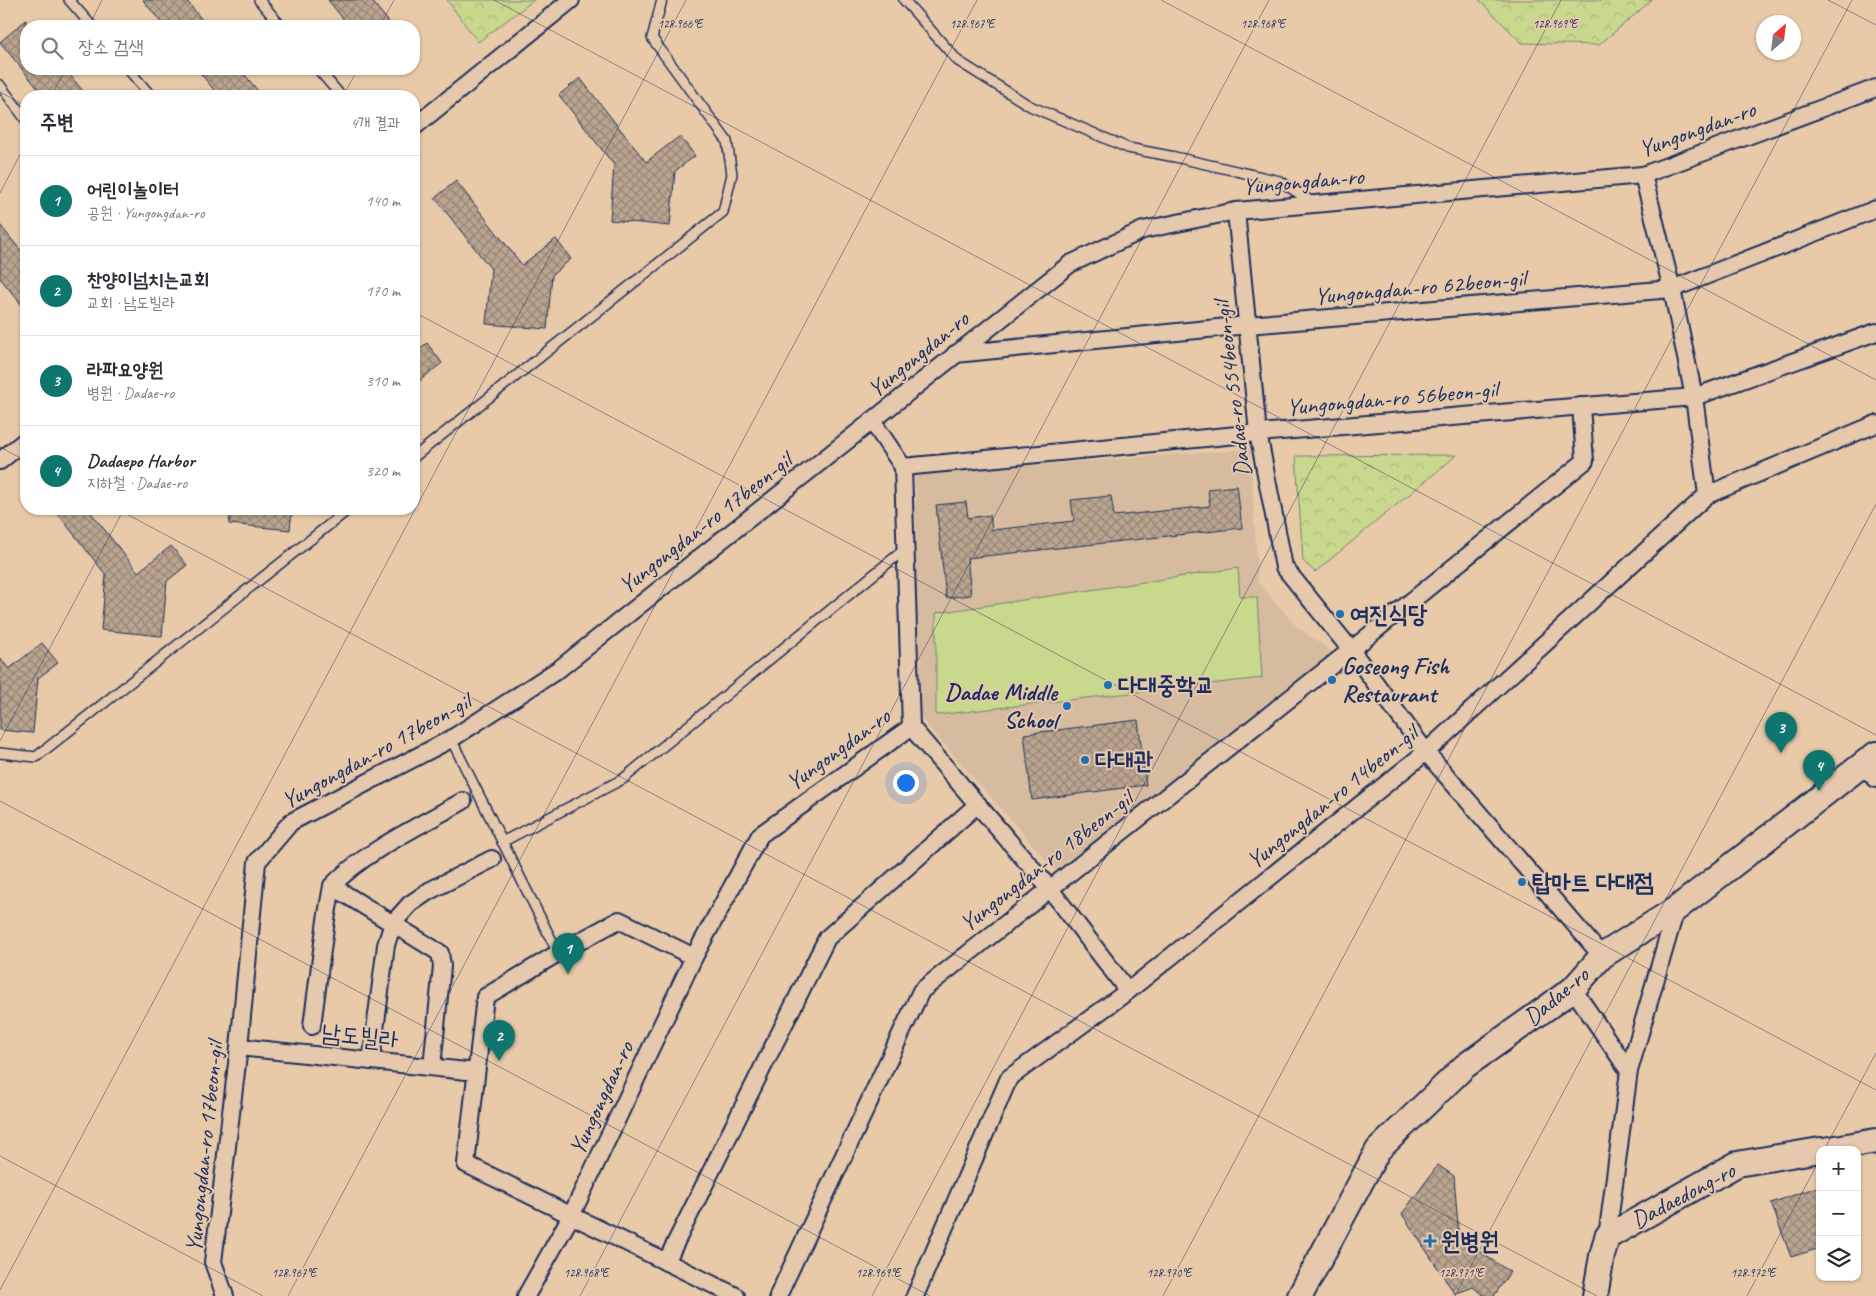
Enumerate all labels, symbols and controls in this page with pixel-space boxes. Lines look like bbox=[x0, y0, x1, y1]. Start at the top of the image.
north arrow bbox=[1756, 15, 1801, 60]
text: 128.966°E bbox=[658, 16, 704, 32]
text: 128.967°E bbox=[950, 16, 996, 32]
text: 128.968°E bbox=[1241, 16, 1287, 32]
text: 128.969°E bbox=[1533, 16, 1579, 32]
search box bbox=[20, 20, 420, 75]
icon: search bbox=[38, 34, 66, 62]
text: 장소 검색 bbox=[78, 35, 144, 59]
street label: Yungongdan-ro bbox=[1635, 94, 1761, 164]
text: 주변 bbox=[40, 109, 74, 135]
text: 4개 결과 bbox=[350, 113, 400, 133]
street label: Yungongdan-ro bbox=[1241, 161, 1366, 201]
text: 어린이놀이터 bbox=[87, 178, 179, 202]
text: 1 bbox=[52, 191, 60, 211]
text: 140 m bbox=[366, 191, 400, 211]
text: 공원 · Yungongdan-ro bbox=[87, 203, 205, 223]
street label: Yungongdan-ro 62beon-gil bbox=[1313, 262, 1531, 311]
text: 찬양이넘치는교회 bbox=[87, 268, 209, 292]
text: 2 bbox=[52, 281, 60, 301]
text: 170 m bbox=[366, 281, 400, 301]
text: 교회 · 남도빌라 bbox=[87, 293, 175, 313]
street label: Dadae-ro 554beon-gil bbox=[1206, 295, 1258, 479]
street label: Yungongdan-ro bbox=[861, 303, 976, 404]
text: 라파요양원 bbox=[87, 358, 163, 382]
text: 3 bbox=[52, 371, 60, 391]
text: 310 m bbox=[366, 371, 400, 391]
street label: Yungongdan-ro 56beon-gil bbox=[1285, 373, 1503, 422]
text: 병원 · Dadae-ro bbox=[87, 383, 174, 403]
street label: Yungongdan-ro 17beon-gil bbox=[612, 444, 801, 600]
text: Dadaepo Harbor bbox=[87, 449, 195, 473]
text: 4 bbox=[52, 461, 60, 481]
text: 320 m bbox=[366, 461, 400, 481]
text: 지하철 · Dadae-ro bbox=[87, 473, 187, 493]
place label: 여진식당 bbox=[1350, 599, 1428, 629]
marker: 여진식당 bbox=[1334, 608, 1346, 620]
place label: Goseong Fish Restaurant bbox=[1342, 651, 1450, 709]
place label: 다대중학교 bbox=[1118, 670, 1215, 700]
marker: Goseong Fish Restaurant bbox=[1326, 674, 1338, 686]
place label: Dadae Middle School bbox=[945, 677, 1062, 735]
marker: 다대중학교 bbox=[1102, 679, 1114, 691]
street label: Yungongdan-ro 17beon-gil bbox=[276, 685, 479, 815]
street label: Yungongdan-ro bbox=[780, 700, 897, 797]
marker: Dadae Middle School bbox=[1061, 700, 1073, 712]
pin: 3 bbox=[1765, 712, 1797, 753]
street label: Yungongdan-ro 14beon-gil bbox=[1240, 716, 1427, 875]
place label: 다대관 bbox=[1095, 745, 1154, 775]
pin: 4 bbox=[1803, 750, 1835, 791]
marker: 다대관 bbox=[1079, 754, 1091, 766]
your location bbox=[893, 770, 919, 796]
street label: Yungongdan-ro 18beon-gil bbox=[953, 782, 1142, 938]
place label: 탑마트 다대점 bbox=[1532, 867, 1654, 897]
marker: 탑마트 다대점 bbox=[1516, 876, 1528, 888]
pin: 1 bbox=[552, 933, 584, 974]
street label: Dadae-ro bbox=[1517, 959, 1596, 1032]
street label: 남도빌라 bbox=[320, 1017, 400, 1055]
pin: 2 bbox=[483, 1020, 515, 1061]
street label: Yungongdan-ro bbox=[562, 1035, 641, 1159]
street label: Yungongdan-ro 17beon-gil bbox=[178, 1036, 230, 1254]
map controls bbox=[1816, 1146, 1861, 1281]
button: + bbox=[1816, 1146, 1861, 1191]
street label: Dadaedong-ro bbox=[1626, 1154, 1741, 1235]
button: − bbox=[1816, 1191, 1861, 1236]
place label: 원병원 bbox=[1441, 1226, 1499, 1256]
marker: 원병원 bbox=[1423, 1234, 1437, 1248]
button: layers bbox=[1816, 1236, 1861, 1281]
text: 128.967°E bbox=[272, 1265, 318, 1281]
text: 128.968°E bbox=[564, 1265, 610, 1281]
text: 128.969°E bbox=[856, 1265, 902, 1281]
text: 128.970°E bbox=[1147, 1265, 1193, 1281]
text: 128.971°E bbox=[1439, 1265, 1485, 1281]
text: 128.972°E bbox=[1731, 1265, 1777, 1281]

